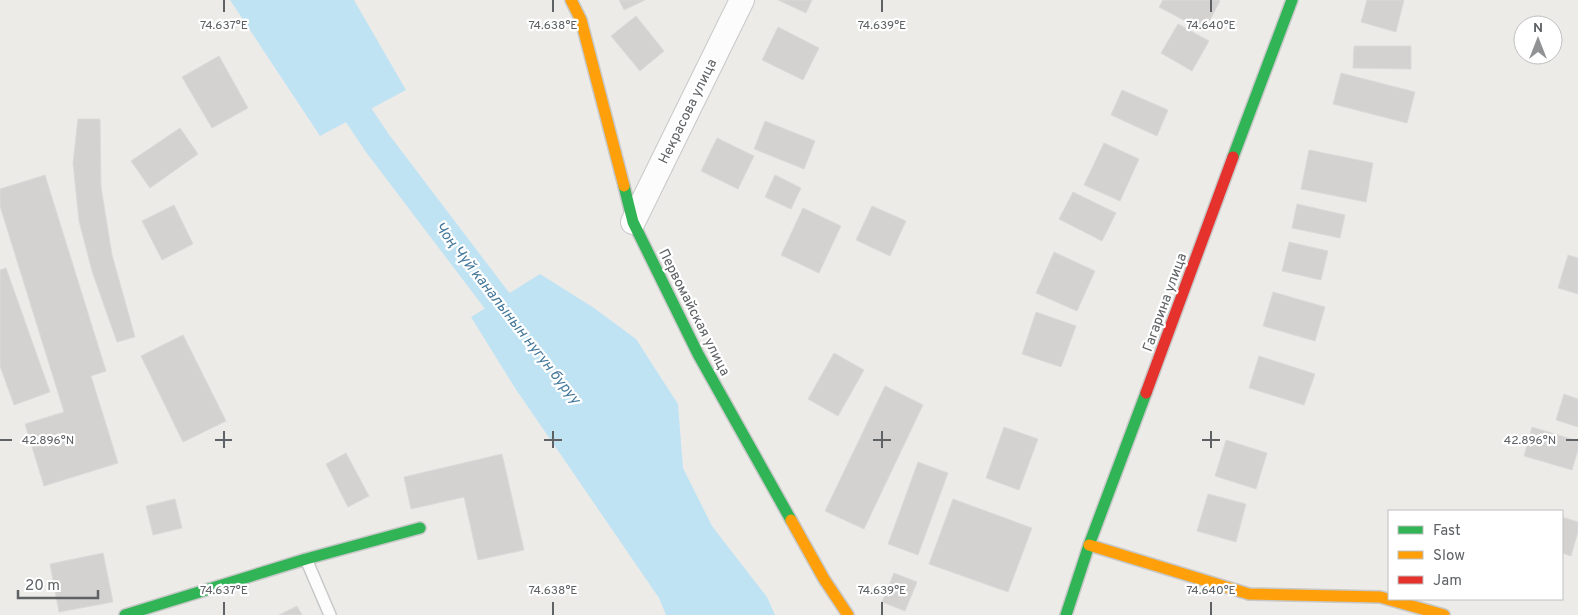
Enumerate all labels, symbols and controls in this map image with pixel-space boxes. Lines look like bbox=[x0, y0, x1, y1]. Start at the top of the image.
north arrow bbox=[1513, 15, 1563, 65]
text: 74.637°E bbox=[200, 18, 248, 34]
text: 74.638°E bbox=[528, 18, 578, 34]
text: 74.639°E bbox=[858, 18, 906, 34]
text: 74.640°E bbox=[1186, 18, 1236, 34]
text: N bbox=[1533, 20, 1543, 37]
street label: Некрасова улица bbox=[656, 56, 721, 167]
water label: Чоң Чүй каналынын нугун буруу bbox=[430, 219, 585, 410]
street label: Первомайская улица bbox=[654, 246, 733, 379]
street label: Гагарина улица bbox=[1140, 251, 1191, 354]
text: 42.896°N bbox=[22, 433, 74, 449]
text: 42.896°N bbox=[1504, 433, 1556, 449]
legend bbox=[1388, 510, 1563, 600]
text: Fast bbox=[1433, 522, 1461, 541]
text: Slow bbox=[1433, 547, 1465, 566]
scale bar bbox=[18, 568, 98, 600]
text: Jam bbox=[1433, 572, 1462, 591]
text: 20 m bbox=[25, 577, 60, 596]
text: 74.637°E bbox=[200, 583, 248, 599]
text: 74.638°E bbox=[528, 583, 578, 599]
text: 74.639°E bbox=[858, 583, 906, 599]
text: 74.640°E bbox=[1186, 583, 1236, 599]

